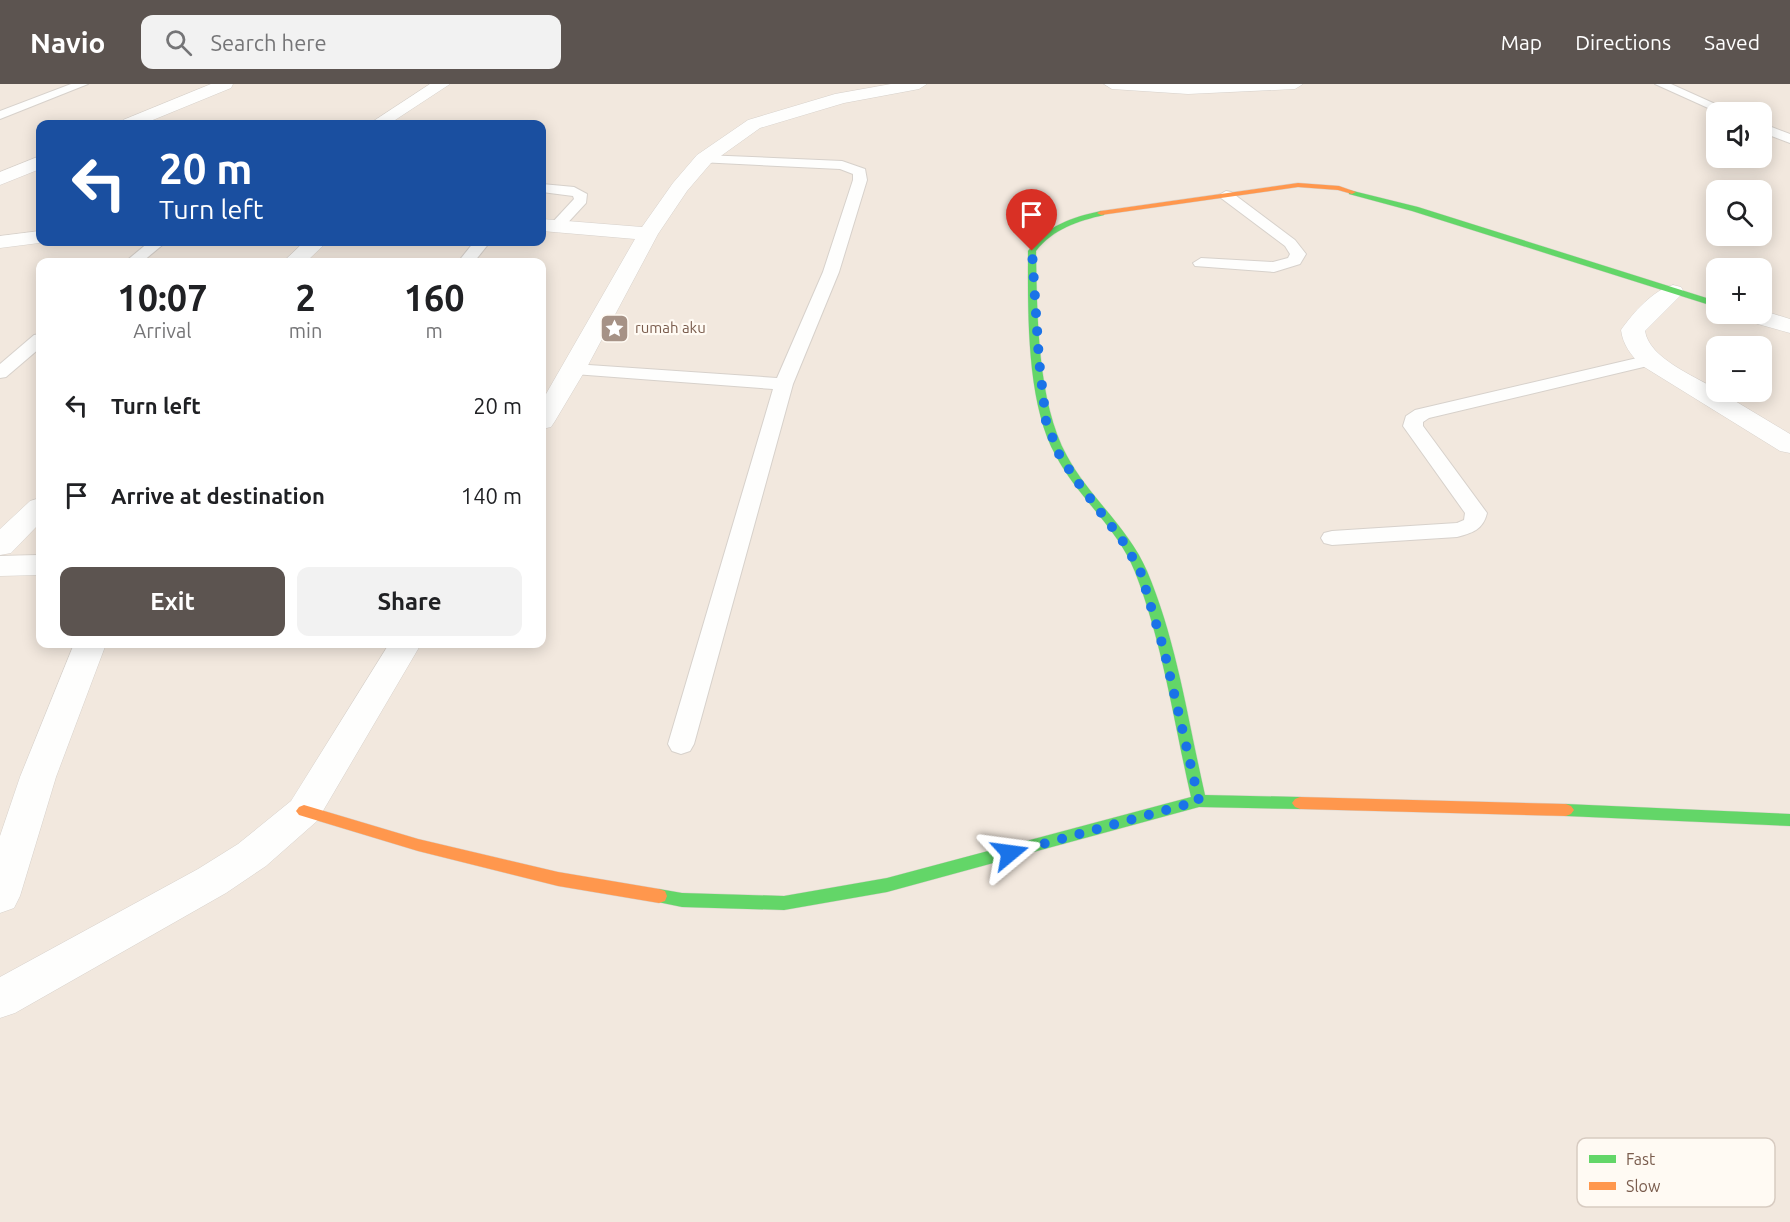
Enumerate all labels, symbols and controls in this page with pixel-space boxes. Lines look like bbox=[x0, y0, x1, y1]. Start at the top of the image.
search box bbox=[141, 15, 561, 69]
icon: search bbox=[162, 26, 195, 59]
text: Navio bbox=[30, 27, 105, 58]
text: Search here bbox=[210, 30, 327, 55]
text: Map bbox=[1501, 30, 1542, 54]
text: Directions bbox=[1575, 30, 1671, 54]
text: Saved bbox=[1704, 30, 1760, 54]
map controls bbox=[1706, 102, 1772, 402]
button: sound bbox=[1706, 102, 1772, 168]
icon: left bbox=[60, 144, 138, 222]
text: 20 m bbox=[159, 145, 253, 192]
button: search bbox=[1706, 180, 1772, 246]
pin bbox=[1006, 189, 1057, 251]
text: Turn left bbox=[159, 194, 263, 224]
icon: arrive bbox=[1015, 198, 1048, 231]
button: + bbox=[1706, 258, 1772, 324]
text: 10:07 bbox=[117, 277, 207, 318]
text: 2 bbox=[295, 277, 316, 318]
text: 160 bbox=[404, 277, 465, 318]
place icon: rumah aku bbox=[598, 312, 630, 344]
text: Arrival bbox=[133, 319, 192, 342]
text: min bbox=[289, 319, 322, 342]
text: m bbox=[426, 319, 443, 342]
place label: rumah aku bbox=[635, 319, 706, 336]
button: − bbox=[1706, 336, 1772, 402]
icon: left bbox=[60, 389, 93, 422]
text: Turn left bbox=[111, 393, 201, 418]
text: 20 m bbox=[473, 393, 522, 418]
icon: arrive bbox=[60, 479, 93, 512]
text: Arrive at destination bbox=[111, 483, 325, 508]
text: 140 m bbox=[461, 483, 522, 508]
button: Exit bbox=[60, 567, 285, 636]
button: Share bbox=[297, 567, 522, 636]
position arrow bbox=[978, 821, 1042, 885]
legend bbox=[1577, 1138, 1775, 1207]
text: Fast bbox=[1626, 1150, 1656, 1168]
text: Slow bbox=[1626, 1177, 1661, 1195]

